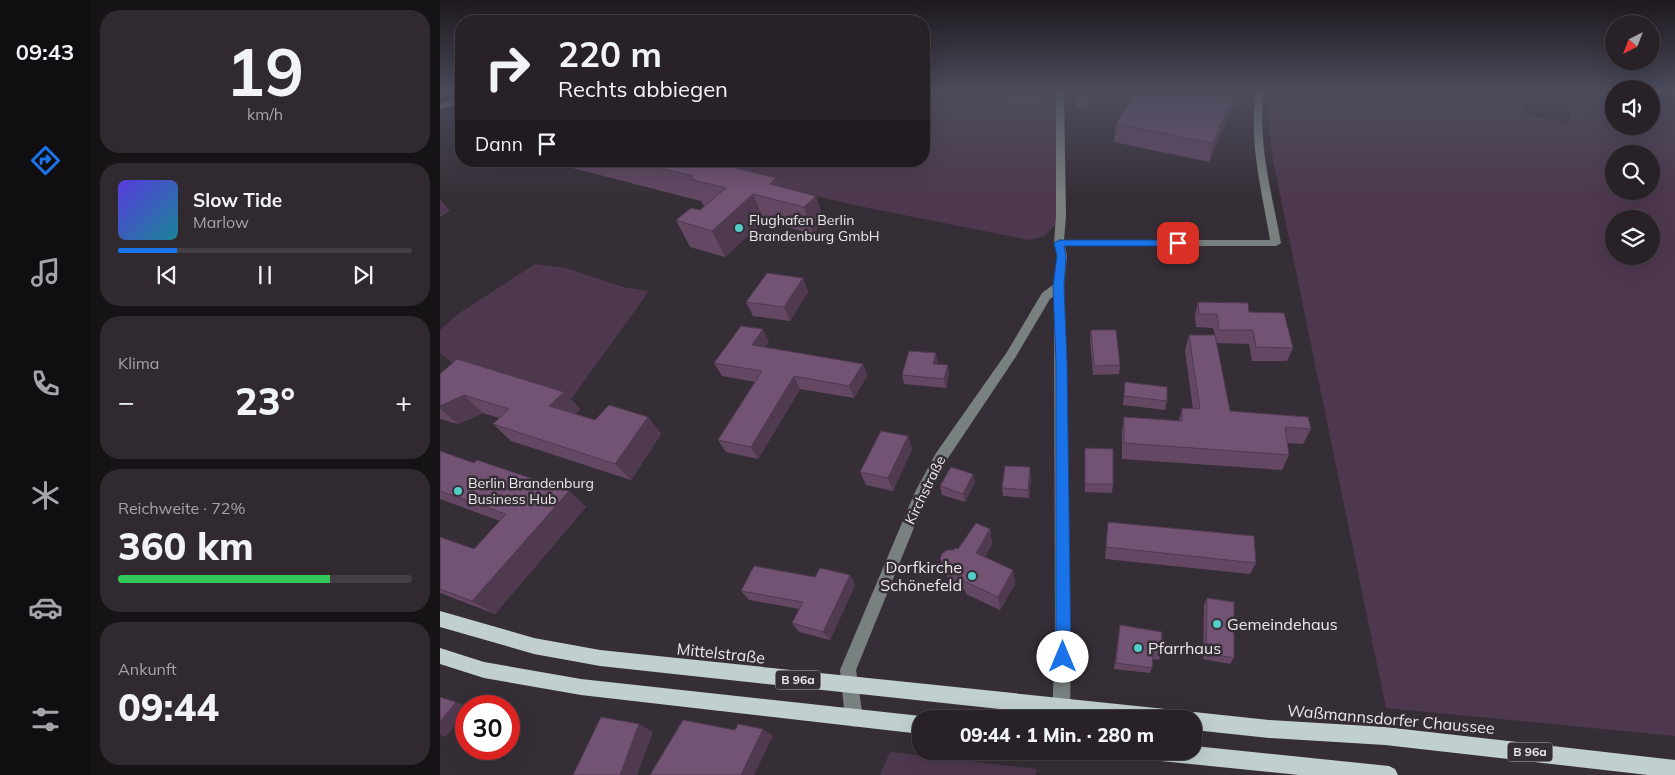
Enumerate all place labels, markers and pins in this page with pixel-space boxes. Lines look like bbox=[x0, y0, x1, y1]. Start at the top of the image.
place label: Flughafen Berlin Brandenburg GmbH bbox=[749, 211, 880, 245]
marker: Flughafen Berlin Brandenburg GmbH bbox=[733, 222, 745, 234]
pin bbox=[1157, 222, 1199, 264]
place label: Berlin Brandenburg Business Hub bbox=[468, 474, 594, 508]
marker: Berlin Brandenburg Business Hub bbox=[452, 485, 464, 497]
place label: Dorfkirche Schönefeld bbox=[880, 557, 962, 595]
marker: Dorfkirche Schönefeld bbox=[966, 570, 978, 582]
place label: Gemeindehaus bbox=[1227, 614, 1338, 634]
marker: Gemeindehaus bbox=[1211, 618, 1223, 630]
place label: Pfarrhaus bbox=[1148, 638, 1221, 658]
marker: Pfarrhaus bbox=[1132, 642, 1144, 654]

